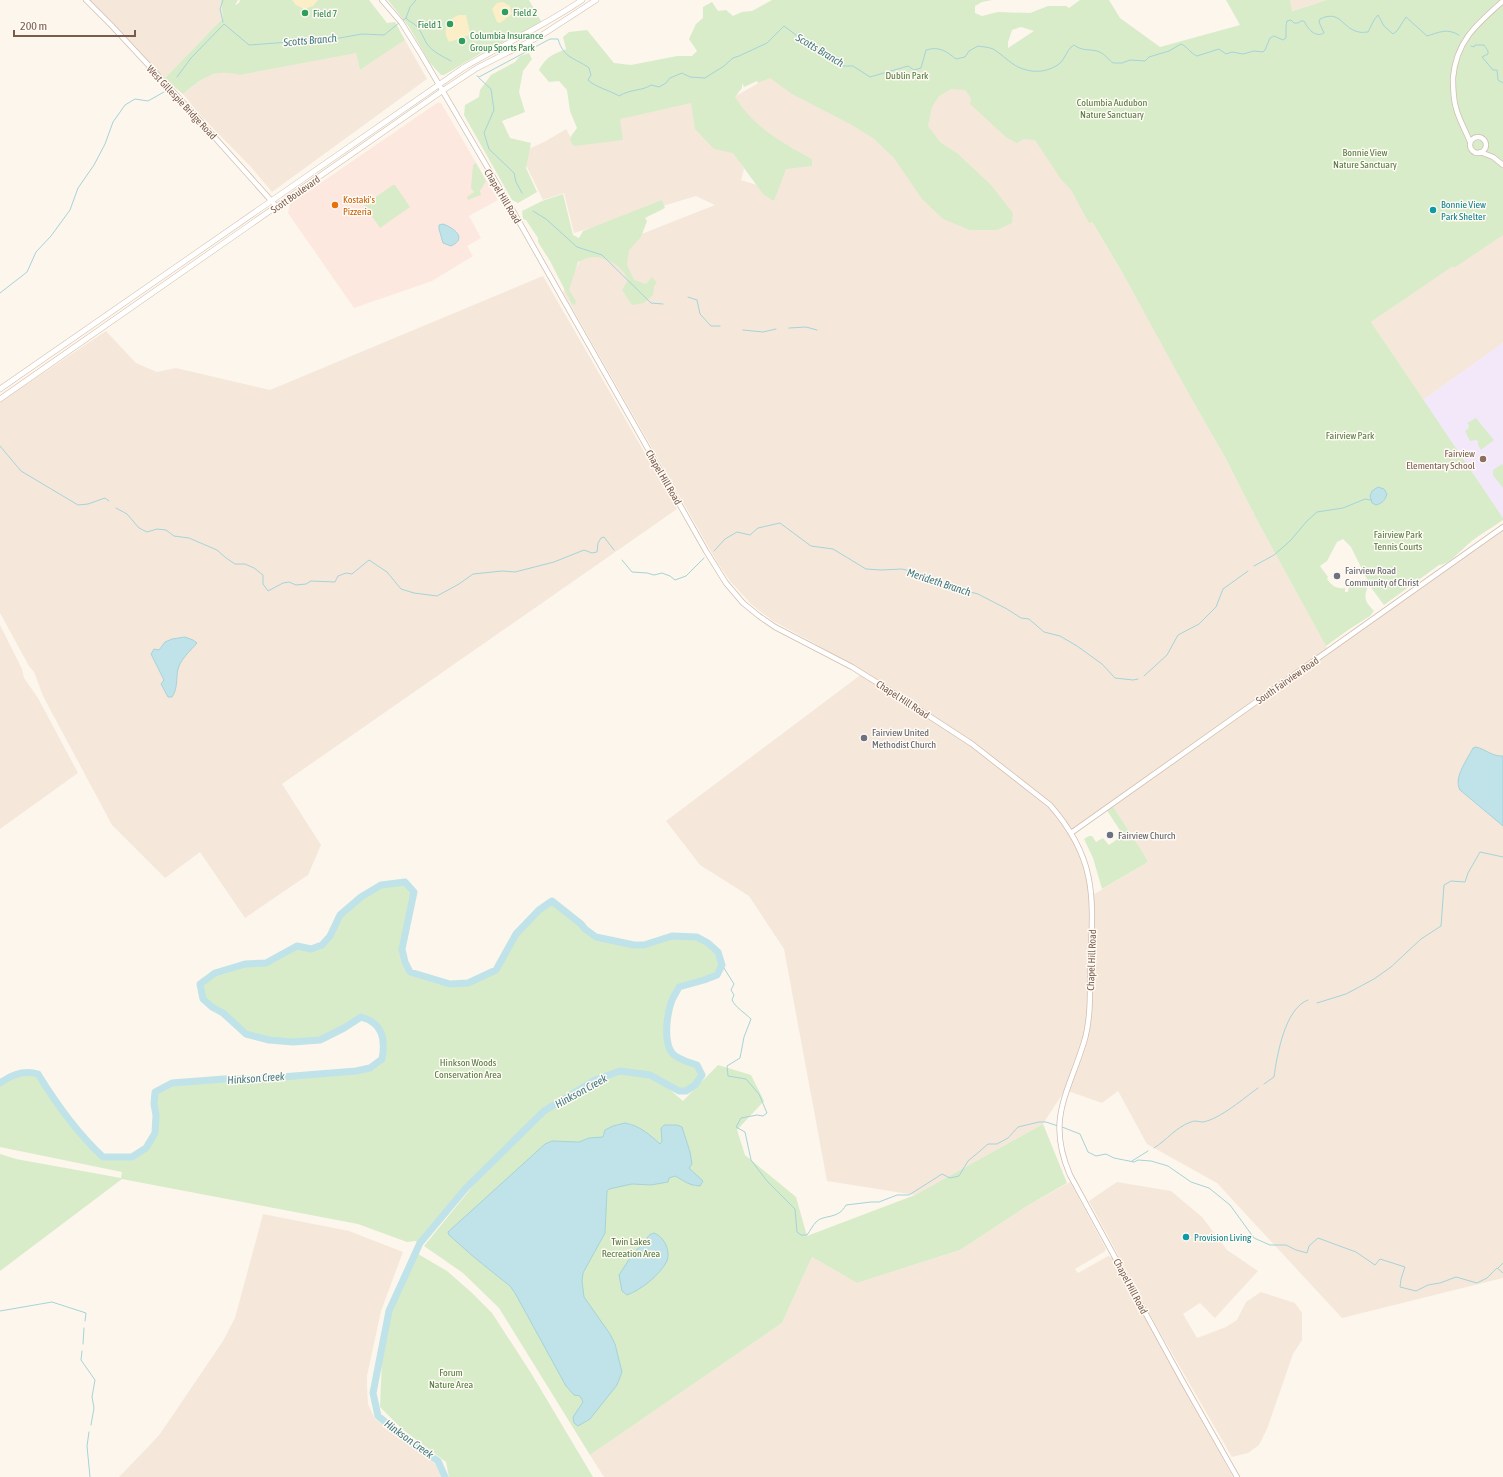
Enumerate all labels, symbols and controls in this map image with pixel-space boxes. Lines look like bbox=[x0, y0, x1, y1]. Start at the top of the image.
marker: Field 2 bbox=[500, 7, 510, 17]
place label: Field 2 bbox=[513, 7, 538, 18]
marker: Field 7 bbox=[300, 8, 310, 18]
place label: Field 7 bbox=[313, 8, 338, 19]
scale bar bbox=[14, 12, 135, 38]
text: 200 m bbox=[20, 19, 47, 33]
place label: Field 1 bbox=[418, 19, 442, 30]
marker: Field 1 bbox=[445, 19, 455, 29]
place label: Columbia Insurance Group Sports Park bbox=[470, 30, 544, 53]
water label: Scotts Branch bbox=[793, 31, 847, 69]
water label: Scotts Branch bbox=[282, 32, 338, 48]
marker: Columbia Insurance Group Sports Park bbox=[457, 36, 467, 46]
street label: West Gillespie Bridge Road bbox=[145, 63, 219, 142]
park label: Dublin Park bbox=[885, 70, 929, 81]
park label: Columbia Audubon Nature Sanctuary bbox=[1077, 97, 1147, 120]
park label: Bonnie View Nature Sanctuary bbox=[1333, 147, 1397, 170]
street label: Chapel Hill Road bbox=[482, 167, 523, 226]
street label: Scott Boulevard bbox=[269, 173, 322, 215]
place label: Kostaki's Pizzeria bbox=[343, 194, 376, 217]
place label: Bonnie View Park Shelter bbox=[1441, 199, 1487, 222]
marker: Kostaki's Pizzeria bbox=[330, 200, 340, 210]
marker: Bonnie View Park Shelter bbox=[1428, 205, 1438, 215]
park label: Fairview Park bbox=[1326, 430, 1375, 441]
street label: Chapel Hill Road bbox=[644, 448, 684, 507]
place label: Fairview Elementary School bbox=[1406, 448, 1475, 471]
marker: Fairview Elementary School bbox=[1478, 454, 1488, 464]
park label: Fairview Park Tennis Courts bbox=[1374, 529, 1423, 552]
place label: Fairview Road Community of Christ bbox=[1345, 565, 1419, 588]
water label: Merideth Branch bbox=[906, 566, 973, 598]
marker: Fairview Road Community of Christ bbox=[1332, 571, 1342, 581]
street label: South Fairview Road bbox=[1254, 655, 1321, 706]
street label: Chapel Hill Road bbox=[874, 678, 932, 721]
place label: Fairview United Methodist Church bbox=[872, 727, 936, 750]
marker: Fairview United Methodist Church bbox=[859, 733, 869, 743]
marker: Fairview Church bbox=[1105, 830, 1115, 840]
place label: Fairview Church bbox=[1118, 830, 1176, 841]
street label: Chapel Hill Road bbox=[1085, 929, 1098, 991]
park label: Hinkson Woods Conservation Area bbox=[435, 1057, 502, 1080]
water label: Hinkson Creek bbox=[227, 1070, 285, 1086]
water label: Hinkson Creek bbox=[553, 1072, 609, 1110]
marker: Provision Living bbox=[1181, 1232, 1191, 1242]
place label: Provision Living bbox=[1194, 1232, 1252, 1243]
park label: Twin Lakes Recreation Area bbox=[602, 1236, 661, 1259]
street label: Chapel Hill Road bbox=[1111, 1257, 1150, 1316]
park label: Forum Nature Area bbox=[429, 1367, 473, 1390]
water label: Hinkson Creek bbox=[382, 1417, 436, 1461]

